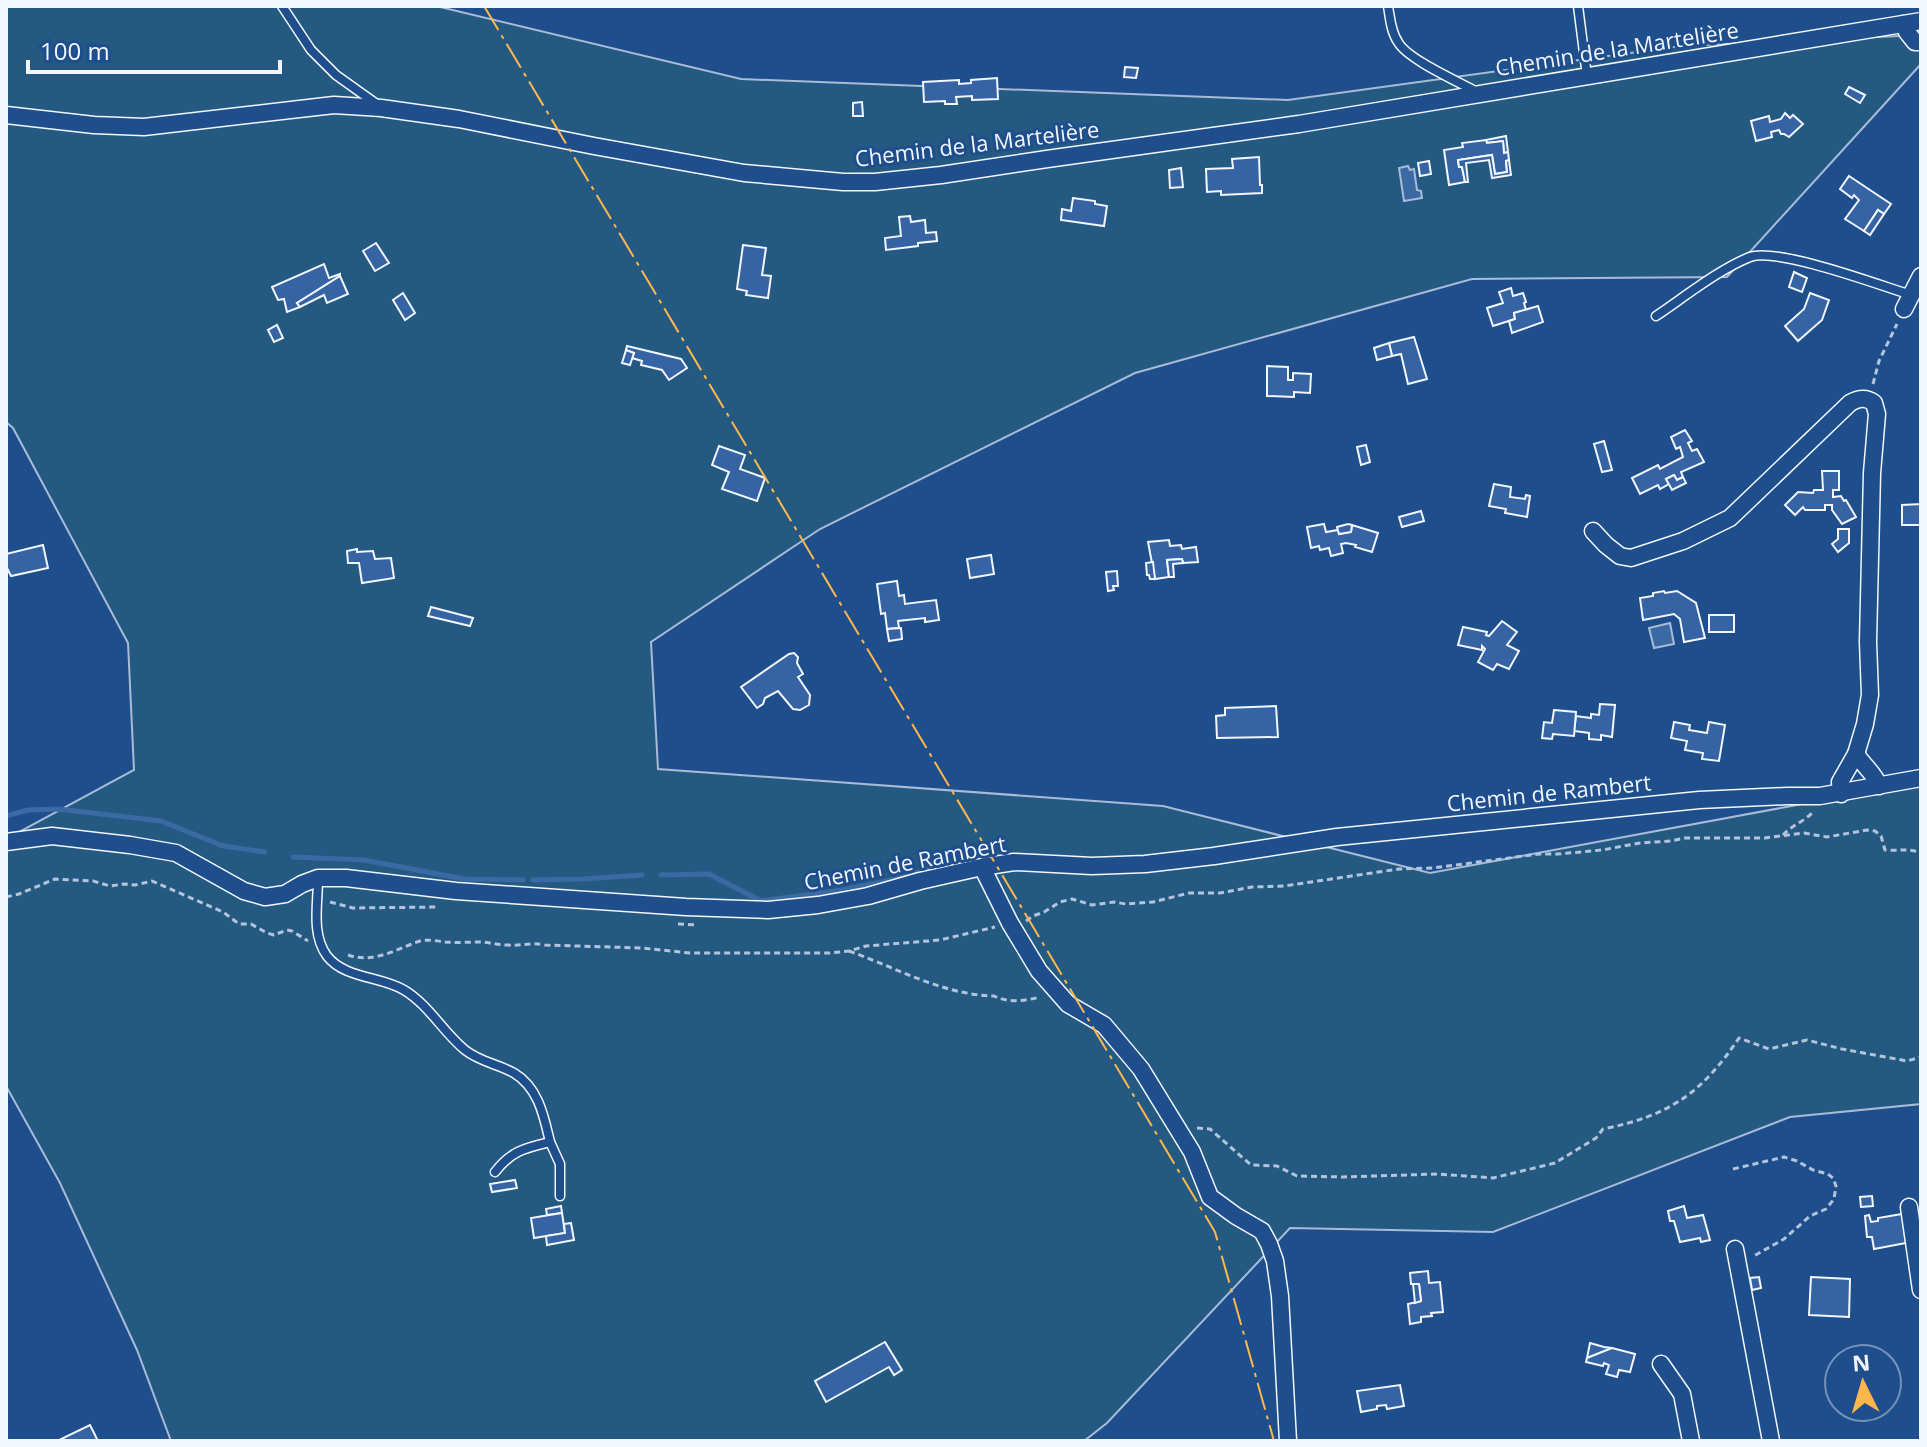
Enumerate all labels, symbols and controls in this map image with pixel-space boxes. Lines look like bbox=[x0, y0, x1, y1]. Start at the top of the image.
street label: Chemin de la Martelière bbox=[1493, 14, 1741, 82]
scale bar bbox=[28, 24, 280, 74]
text: 100 m bbox=[40, 34, 110, 67]
street label: Chemin de la Martelière bbox=[853, 113, 1101, 173]
street label: Chemin de Rambert bbox=[1445, 766, 1653, 818]
street label: Chemin de Rambert bbox=[801, 828, 1009, 896]
north arrow bbox=[1823, 1343, 1903, 1423]
text: N bbox=[1851, 1346, 1871, 1378]

